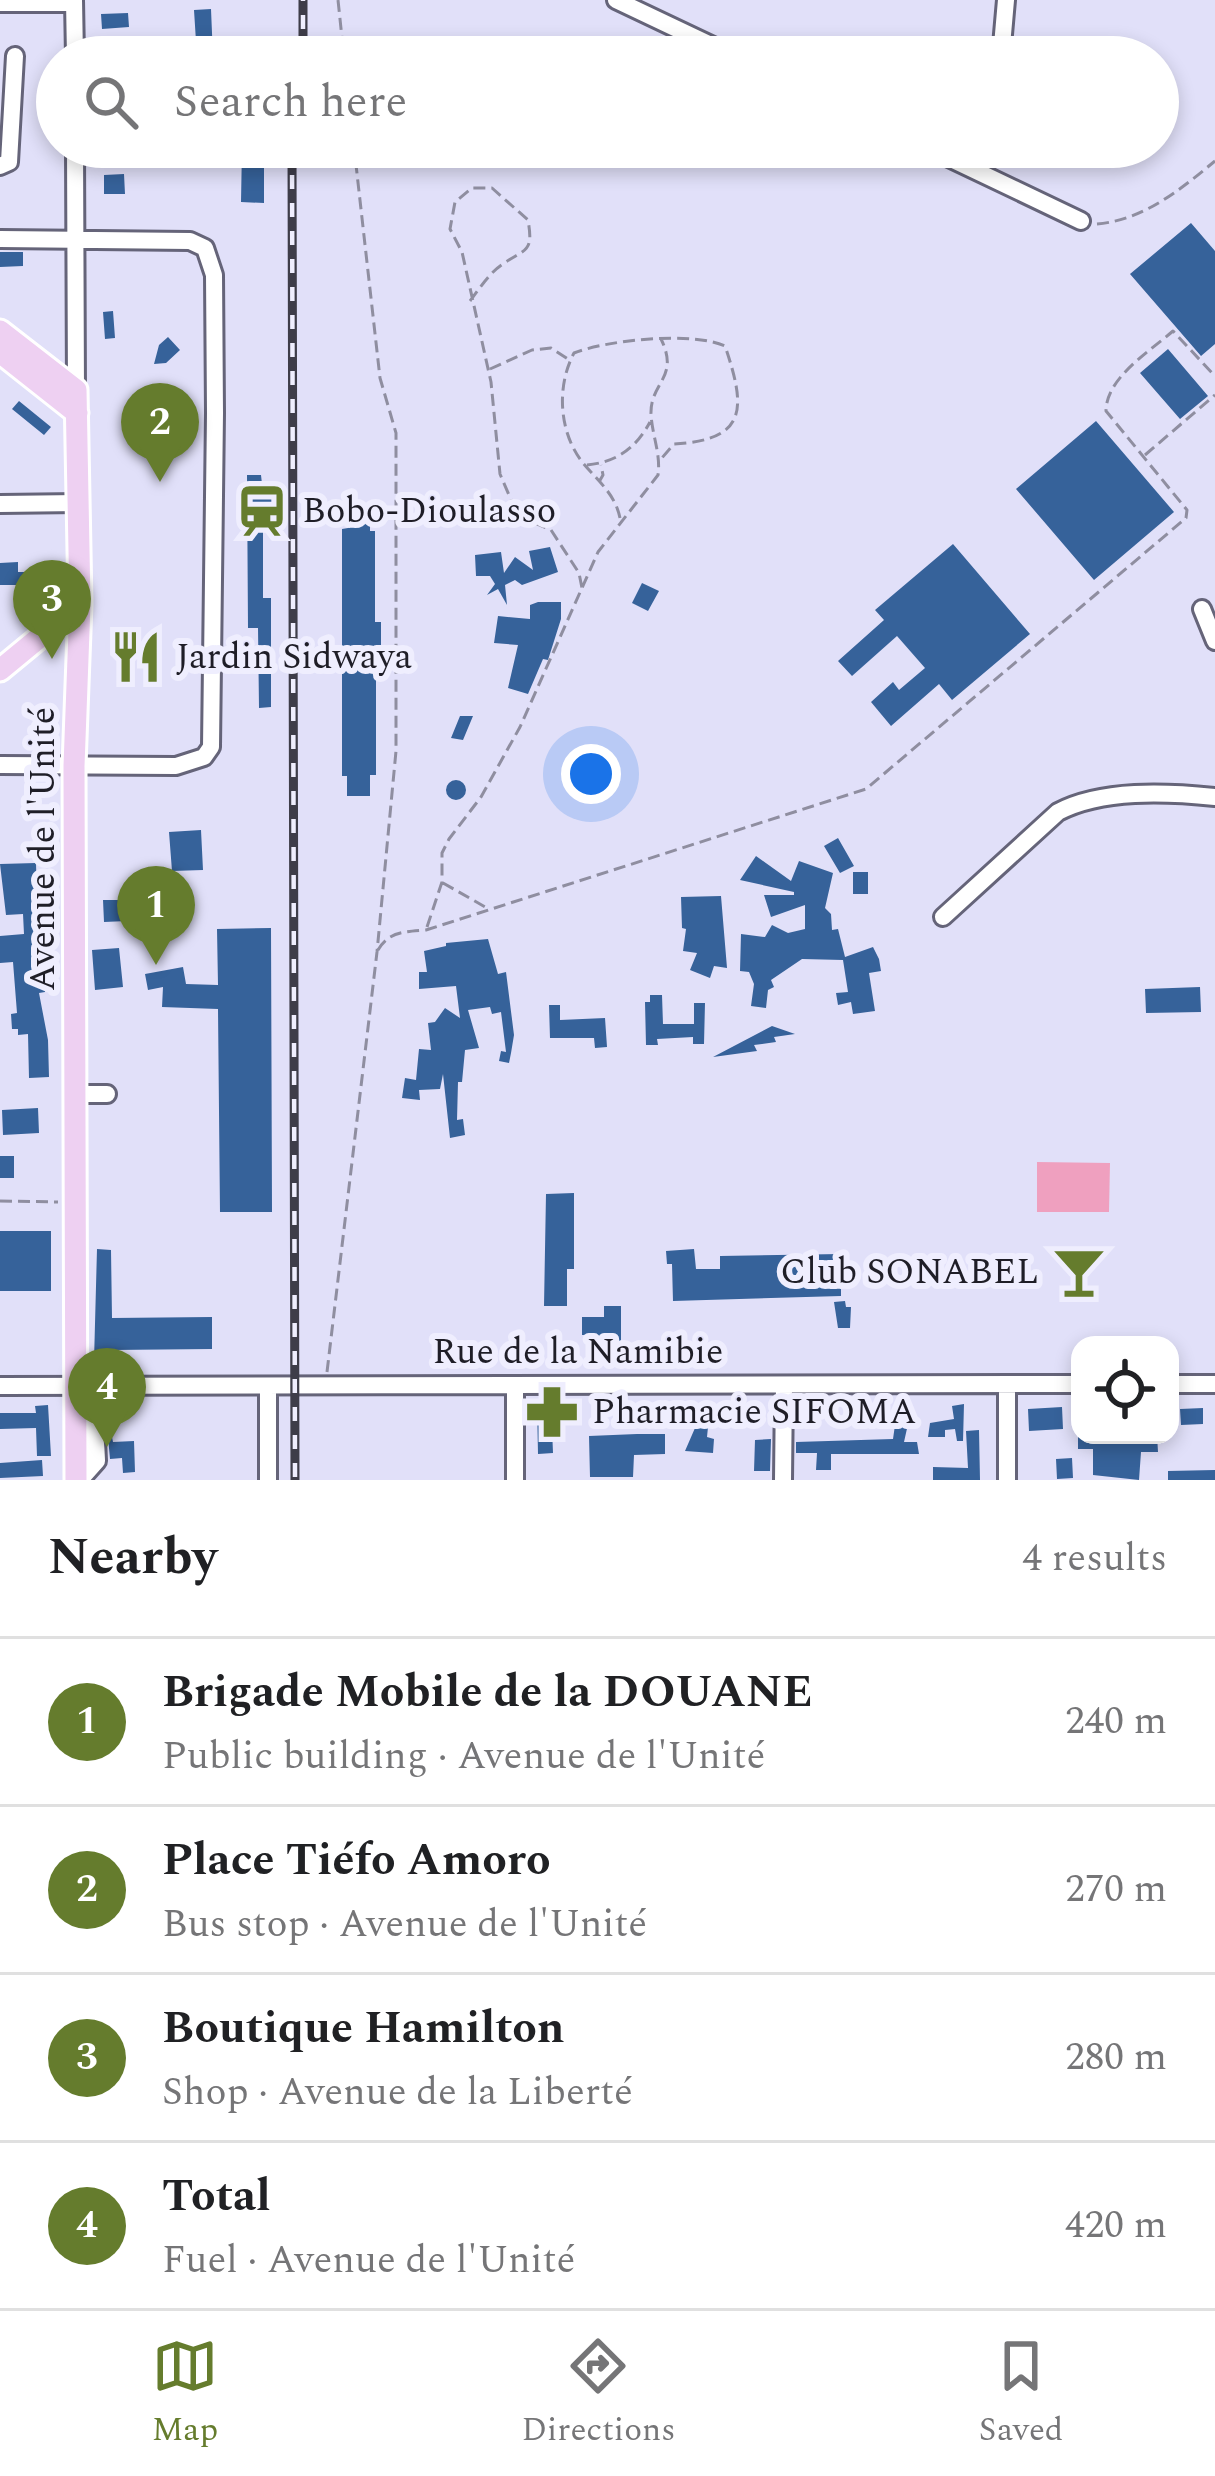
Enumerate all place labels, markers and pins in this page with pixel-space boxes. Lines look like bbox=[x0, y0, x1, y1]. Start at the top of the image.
pin: 2 bbox=[121, 383, 199, 482]
station icon: Bobo-Dioulasso bbox=[233, 482, 291, 540]
place label: Bobo-Dioulasso bbox=[302, 484, 556, 539]
pin: 3 bbox=[13, 560, 91, 659]
restaurant icon: Jardin Sidwaya bbox=[107, 628, 165, 686]
place label: Jardin Sidwaya bbox=[176, 630, 413, 685]
pin: 1 bbox=[117, 866, 195, 965]
bar icon: Club SONABEL bbox=[1050, 1243, 1108, 1301]
place label: Club SONABEL bbox=[780, 1245, 1039, 1300]
pin: 4 bbox=[68, 1348, 146, 1447]
pharmacy icon: Pharmacie SIFOMA bbox=[523, 1383, 581, 1441]
place label: Pharmacie SIFOMA bbox=[592, 1385, 917, 1440]

